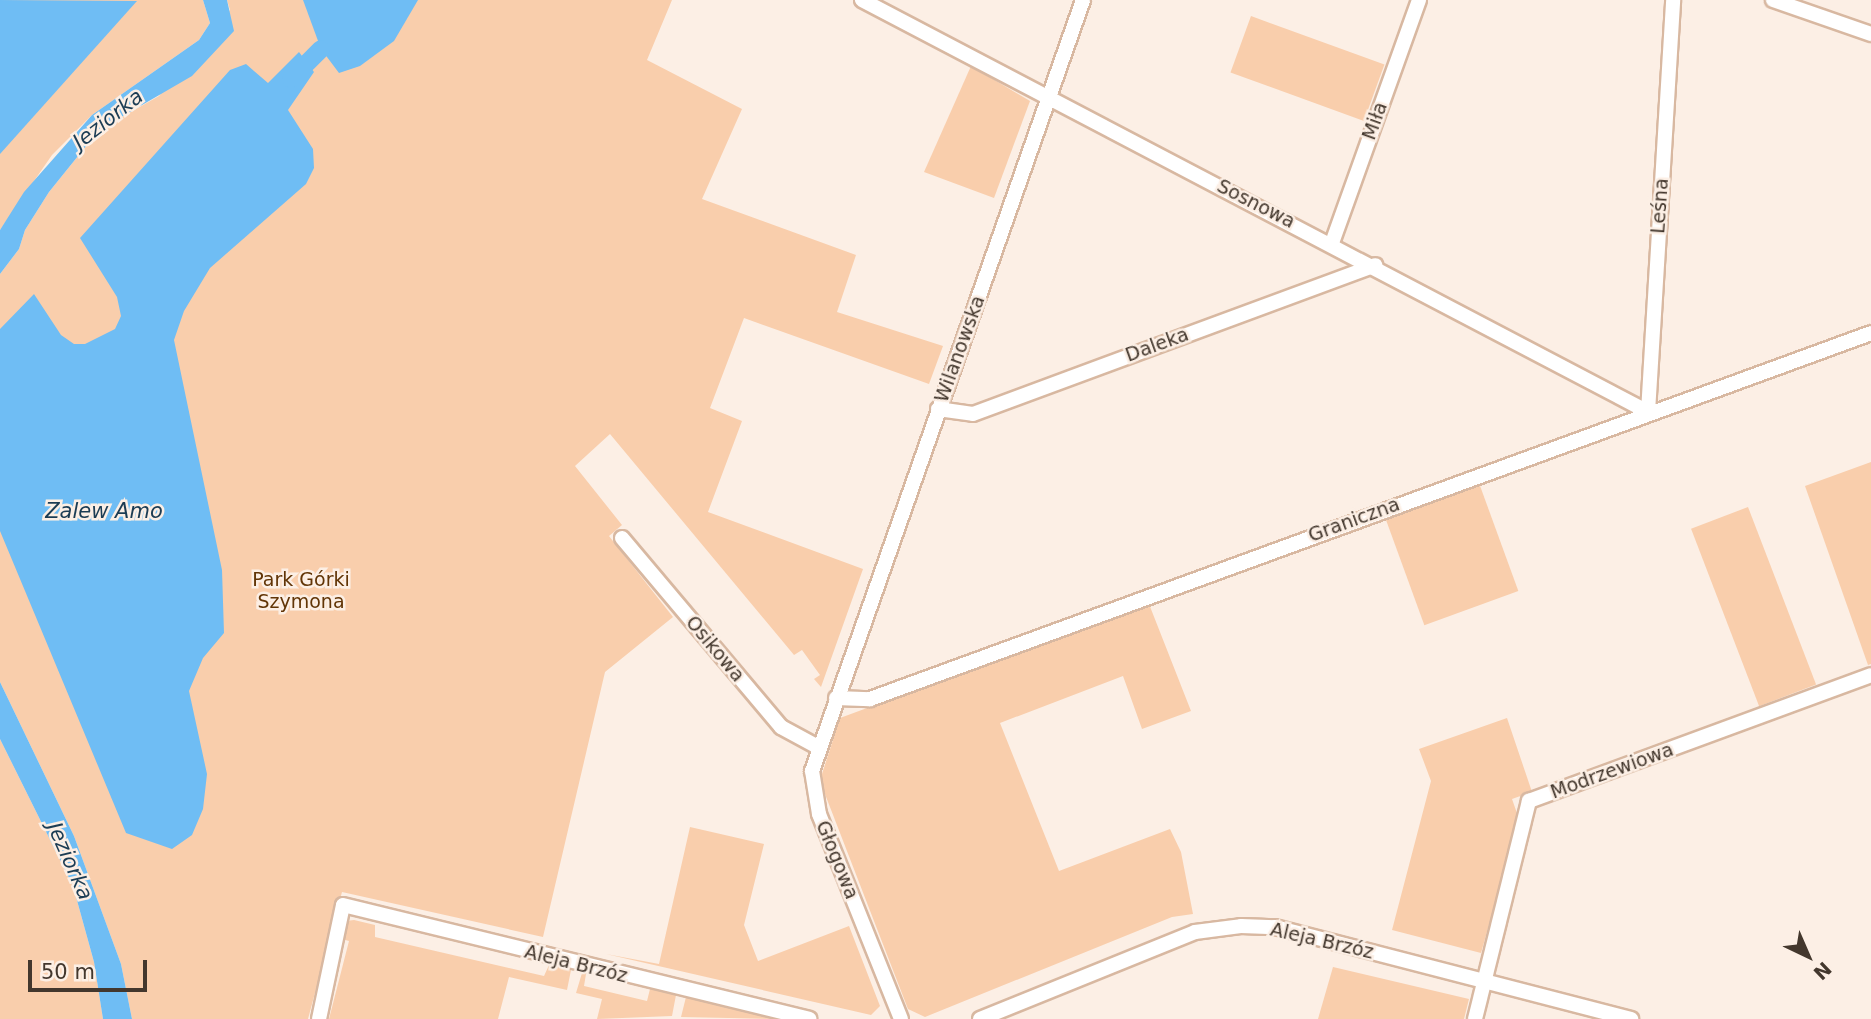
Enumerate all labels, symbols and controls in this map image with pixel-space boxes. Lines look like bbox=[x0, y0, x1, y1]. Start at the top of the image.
water label: Jeziorka bbox=[68, 84, 148, 154]
street label: Miła bbox=[1358, 99, 1392, 143]
street label: Sosnowa bbox=[1213, 175, 1299, 233]
street label: Leśna bbox=[1647, 178, 1673, 234]
street label: Wilanowska bbox=[930, 292, 990, 406]
street label: Daleka bbox=[1122, 323, 1192, 367]
street label: Graniczna bbox=[1305, 493, 1403, 547]
water label: Zalew Amo bbox=[45, 498, 163, 524]
park label: Park Górki Szymona bbox=[252, 569, 350, 613]
street label: Osikowa bbox=[681, 611, 749, 687]
street label: Modrzewiowa bbox=[1547, 738, 1677, 804]
street label: Głogowa bbox=[811, 817, 863, 903]
water label: Jeziorka bbox=[42, 818, 98, 904]
street label: Aleja Brzóz bbox=[1268, 918, 1376, 964]
north arrow bbox=[1773, 921, 1843, 991]
street label: Aleja Brzóz bbox=[522, 940, 630, 988]
scale bar bbox=[32, 946, 150, 990]
text: N bbox=[1809, 958, 1836, 985]
text: 50 m bbox=[41, 960, 95, 984]

